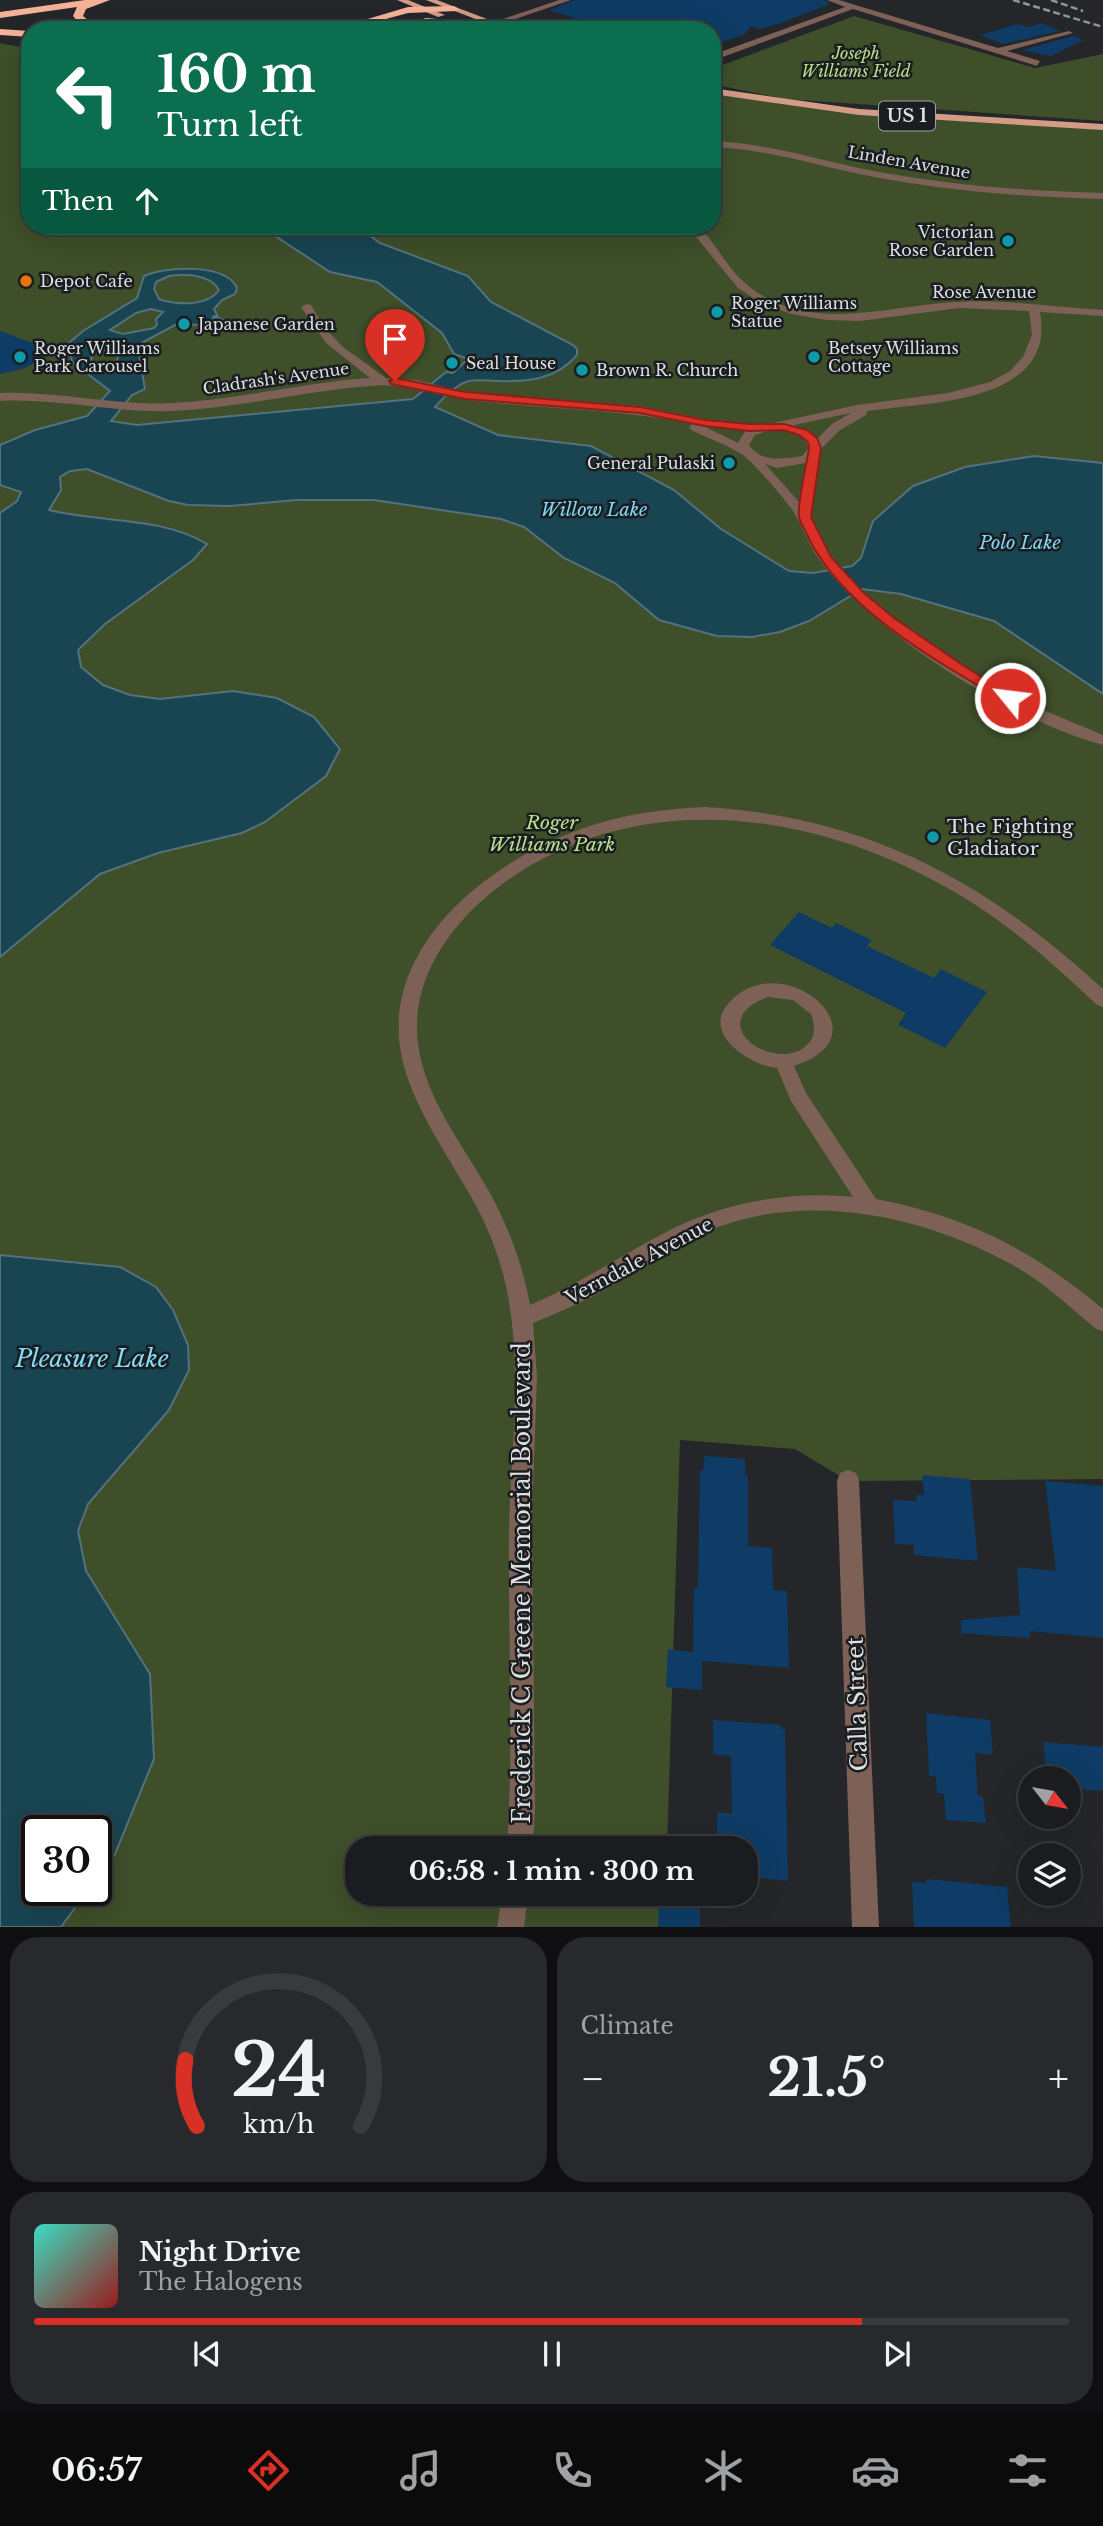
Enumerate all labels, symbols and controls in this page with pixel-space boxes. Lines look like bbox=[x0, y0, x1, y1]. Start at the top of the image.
park label: Joseph Williams Field bbox=[801, 43, 911, 81]
text: 160 m bbox=[157, 44, 316, 105]
icon: left bbox=[42, 49, 133, 140]
road number: US 1 bbox=[879, 102, 935, 131]
text: Turn left bbox=[157, 105, 303, 145]
street label: Linden Avenue bbox=[846, 141, 972, 183]
icon: ahead bbox=[128, 182, 166, 220]
text: Then bbox=[42, 185, 114, 217]
place label: Victorian Rose Garden bbox=[889, 222, 994, 260]
marker: Victorian Rose Garden bbox=[1000, 233, 1016, 249]
place label: Depot Cafe bbox=[40, 271, 133, 291]
marker: Depot Cafe bbox=[18, 273, 34, 289]
street label: Rose Avenue bbox=[932, 282, 1036, 302]
place label: Roger Williams Statue bbox=[731, 293, 857, 331]
marker: Roger Williams Statue bbox=[709, 304, 725, 320]
pin bbox=[365, 309, 425, 381]
place label: Japanese Garden bbox=[196, 314, 335, 334]
marker: Japanese Garden bbox=[176, 316, 192, 332]
icon: arrive bbox=[376, 320, 414, 358]
place label: Roger Williams Park Carousel bbox=[34, 338, 160, 376]
place label: Betsey Williams Cottage bbox=[828, 338, 959, 376]
marker: Roger Williams Park Carousel bbox=[12, 349, 28, 365]
marker: Betsey Williams Cottage bbox=[806, 349, 822, 365]
place label: Seal House bbox=[466, 353, 556, 373]
marker: Seal House bbox=[444, 355, 460, 371]
street label: Cladrash's Avenue bbox=[202, 358, 350, 398]
place label: Brown R. Church bbox=[596, 360, 738, 380]
marker: Brown R. Church bbox=[574, 362, 590, 378]
place label: General Pulaski bbox=[587, 453, 716, 473]
marker: General Pulaski bbox=[721, 455, 737, 471]
water label: Willow Lake bbox=[541, 499, 647, 521]
water label: Polo Lake bbox=[978, 532, 1061, 554]
position arrow bbox=[973, 661, 1047, 735]
park label: Roger Williams Park bbox=[489, 811, 615, 856]
place label: The Fighting Gladiator bbox=[947, 815, 1074, 860]
marker: The Fighting Gladiator bbox=[925, 829, 941, 845]
street label: Verndale Avenue bbox=[560, 1212, 717, 1310]
street label: Frederick C Greene Memorial Boulevard bbox=[508, 1342, 536, 1824]
water label: Pleasure Lake bbox=[14, 1344, 169, 1373]
street label: Calla Street bbox=[841, 1636, 873, 1772]
north arrow bbox=[1018, 1766, 1082, 1829]
map controls bbox=[1018, 1766, 1081, 1906]
speed limit sign: 30 bbox=[21, 1815, 112, 1906]
button: layers bbox=[1018, 1843, 1081, 1906]
text: 06:58 · 1 min · 300 m bbox=[409, 1855, 694, 1887]
text: Climate bbox=[581, 2012, 674, 2040]
text: 24 bbox=[230, 2025, 326, 2116]
text: 21.5° bbox=[767, 2046, 886, 2110]
text: − bbox=[581, 2055, 605, 2102]
text: + bbox=[1048, 2055, 1069, 2102]
text: km/h bbox=[243, 2108, 314, 2139]
text: Night Drive bbox=[139, 2236, 301, 2268]
text: The Halogens bbox=[139, 2268, 303, 2296]
icon: previous bbox=[188, 2335, 226, 2373]
icon: pause bbox=[533, 2335, 571, 2373]
icon: next bbox=[878, 2335, 916, 2373]
icon: directions bbox=[244, 2446, 293, 2495]
icon: music bbox=[396, 2446, 445, 2495]
icon: phone bbox=[548, 2446, 597, 2495]
icon: climate bbox=[699, 2446, 748, 2495]
icon: car bbox=[851, 2446, 900, 2495]
icon: filters bbox=[1003, 2446, 1052, 2495]
text: 06:57 bbox=[51, 2450, 142, 2490]

